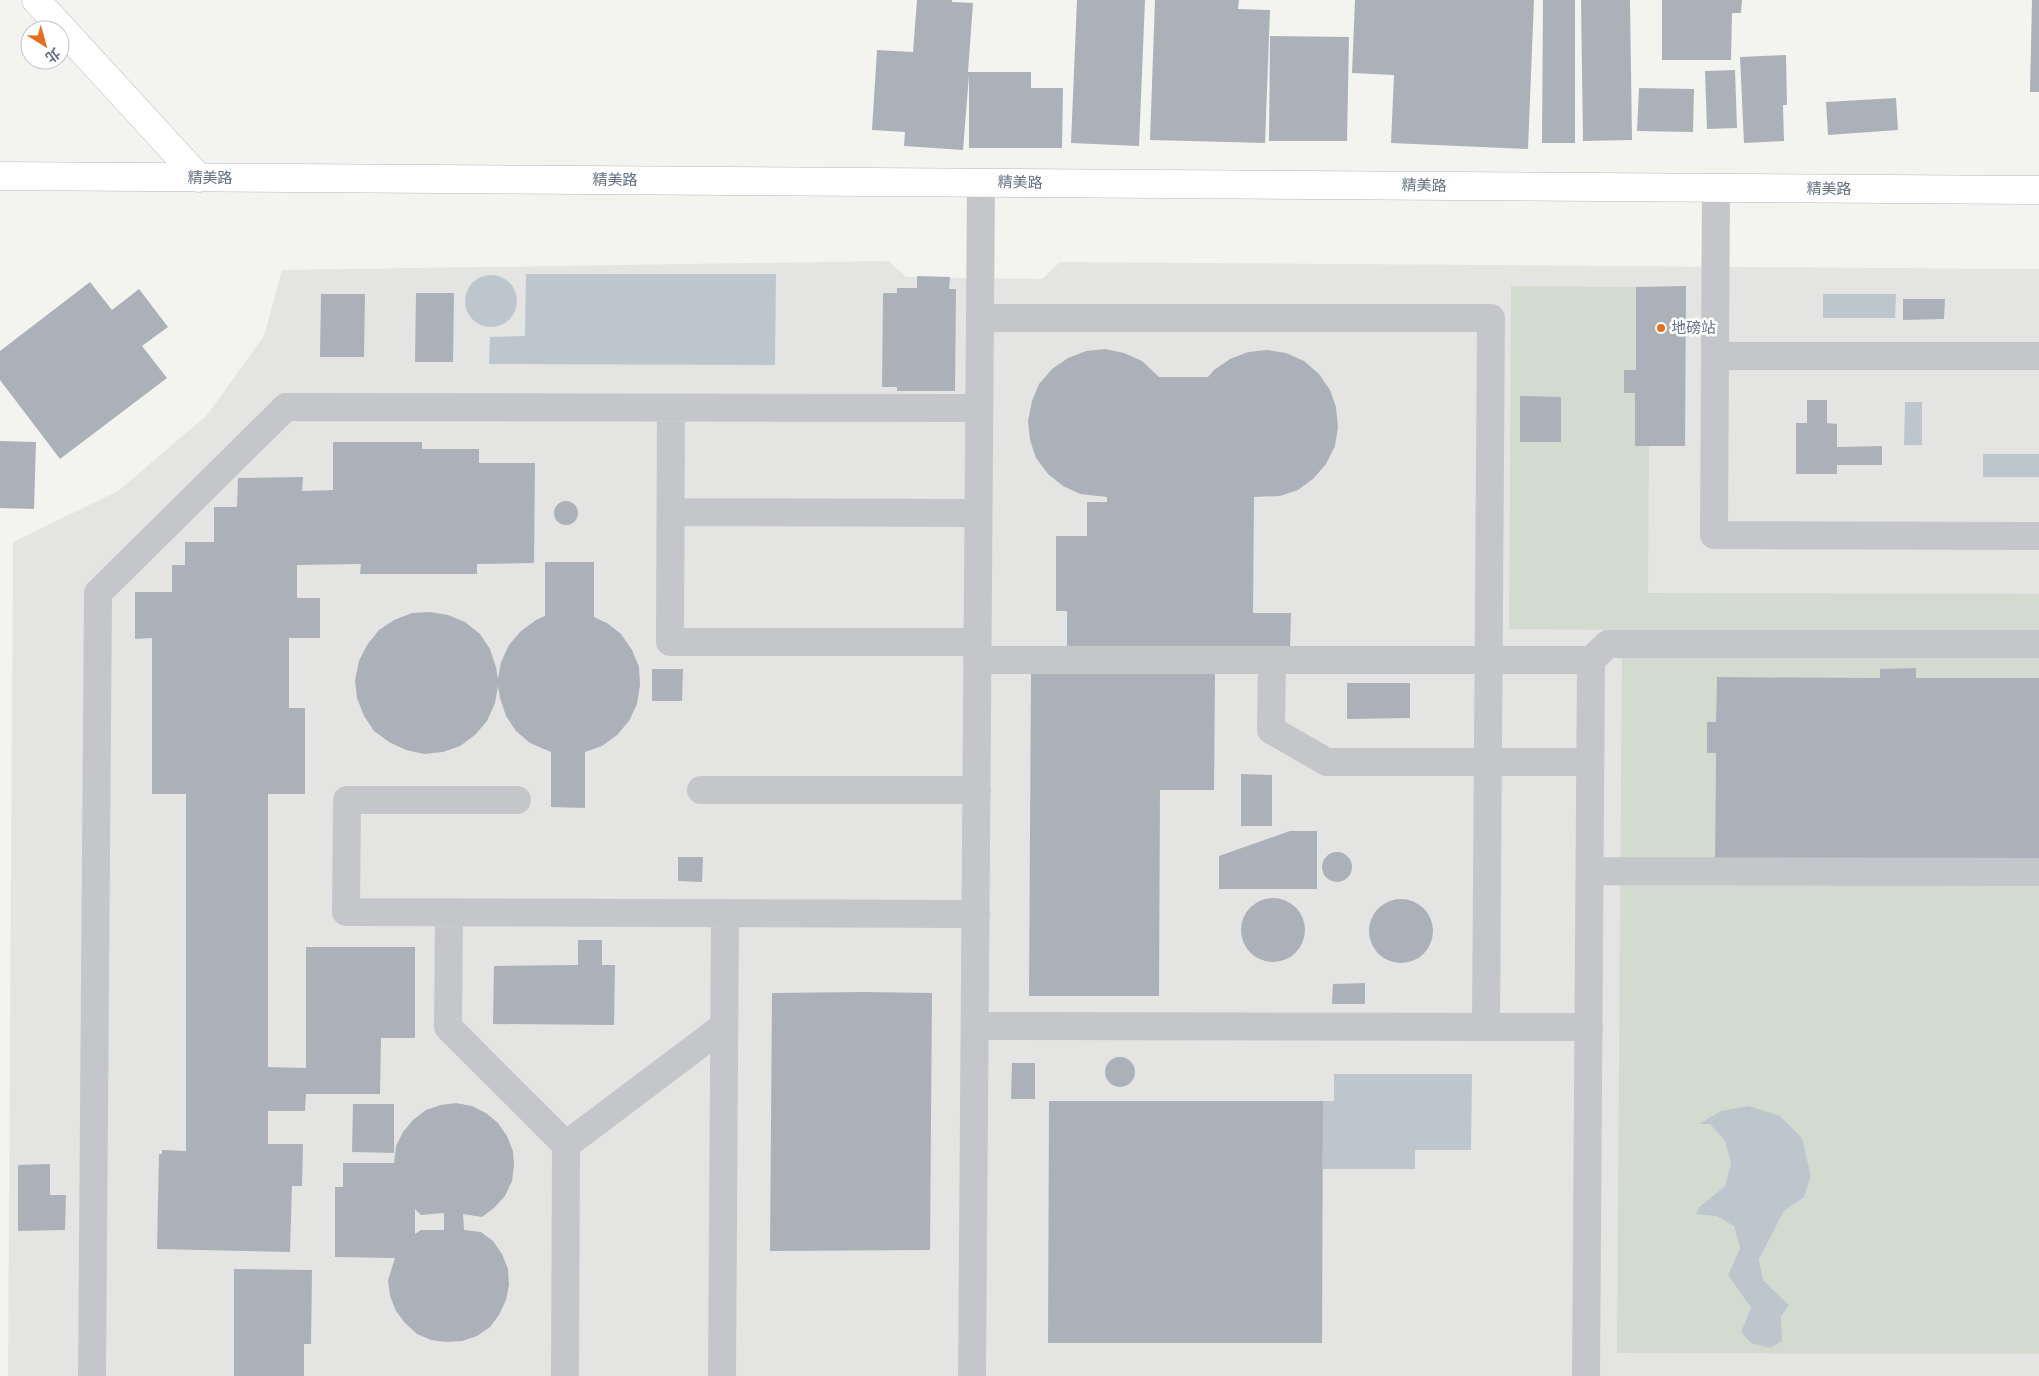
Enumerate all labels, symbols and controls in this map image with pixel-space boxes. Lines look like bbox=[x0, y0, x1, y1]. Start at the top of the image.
north arrow bbox=[20, 20, 70, 70]
text: 北 bbox=[42, 44, 63, 66]
street label: 精美路 bbox=[187, 169, 233, 188]
street label: 精美路 bbox=[592, 171, 638, 190]
street label: 精美路 bbox=[997, 173, 1043, 193]
street label: 精美路 bbox=[1401, 176, 1447, 196]
street label: 精美路 bbox=[1806, 180, 1852, 199]
place label: 地磅站 bbox=[1671, 319, 1716, 338]
marker: 地磅站 bbox=[1655, 322, 1667, 334]

